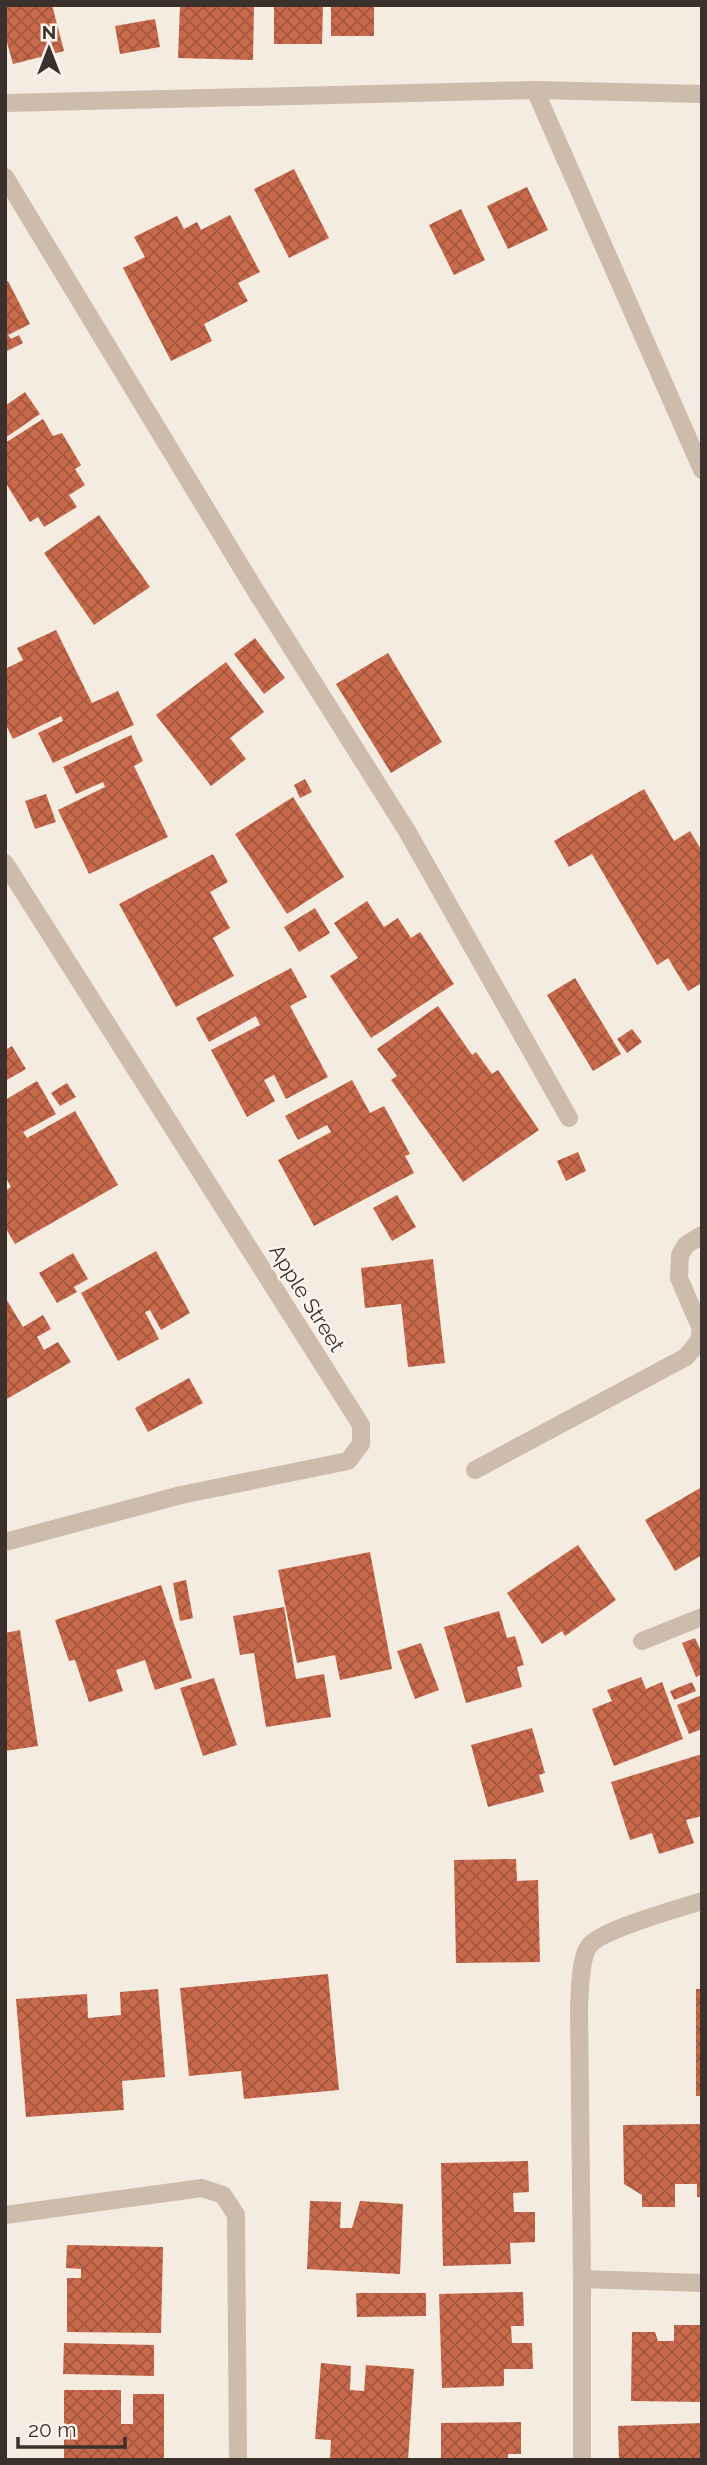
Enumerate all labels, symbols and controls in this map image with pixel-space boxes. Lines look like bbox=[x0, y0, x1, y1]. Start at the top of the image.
north arrow bbox=[14, 14, 84, 84]
text: N bbox=[42, 21, 56, 43]
street label: Apple Street bbox=[264, 1240, 350, 1356]
scale bar bbox=[18, 2406, 124, 2450]
text: 20 m bbox=[28, 2417, 76, 2442]

